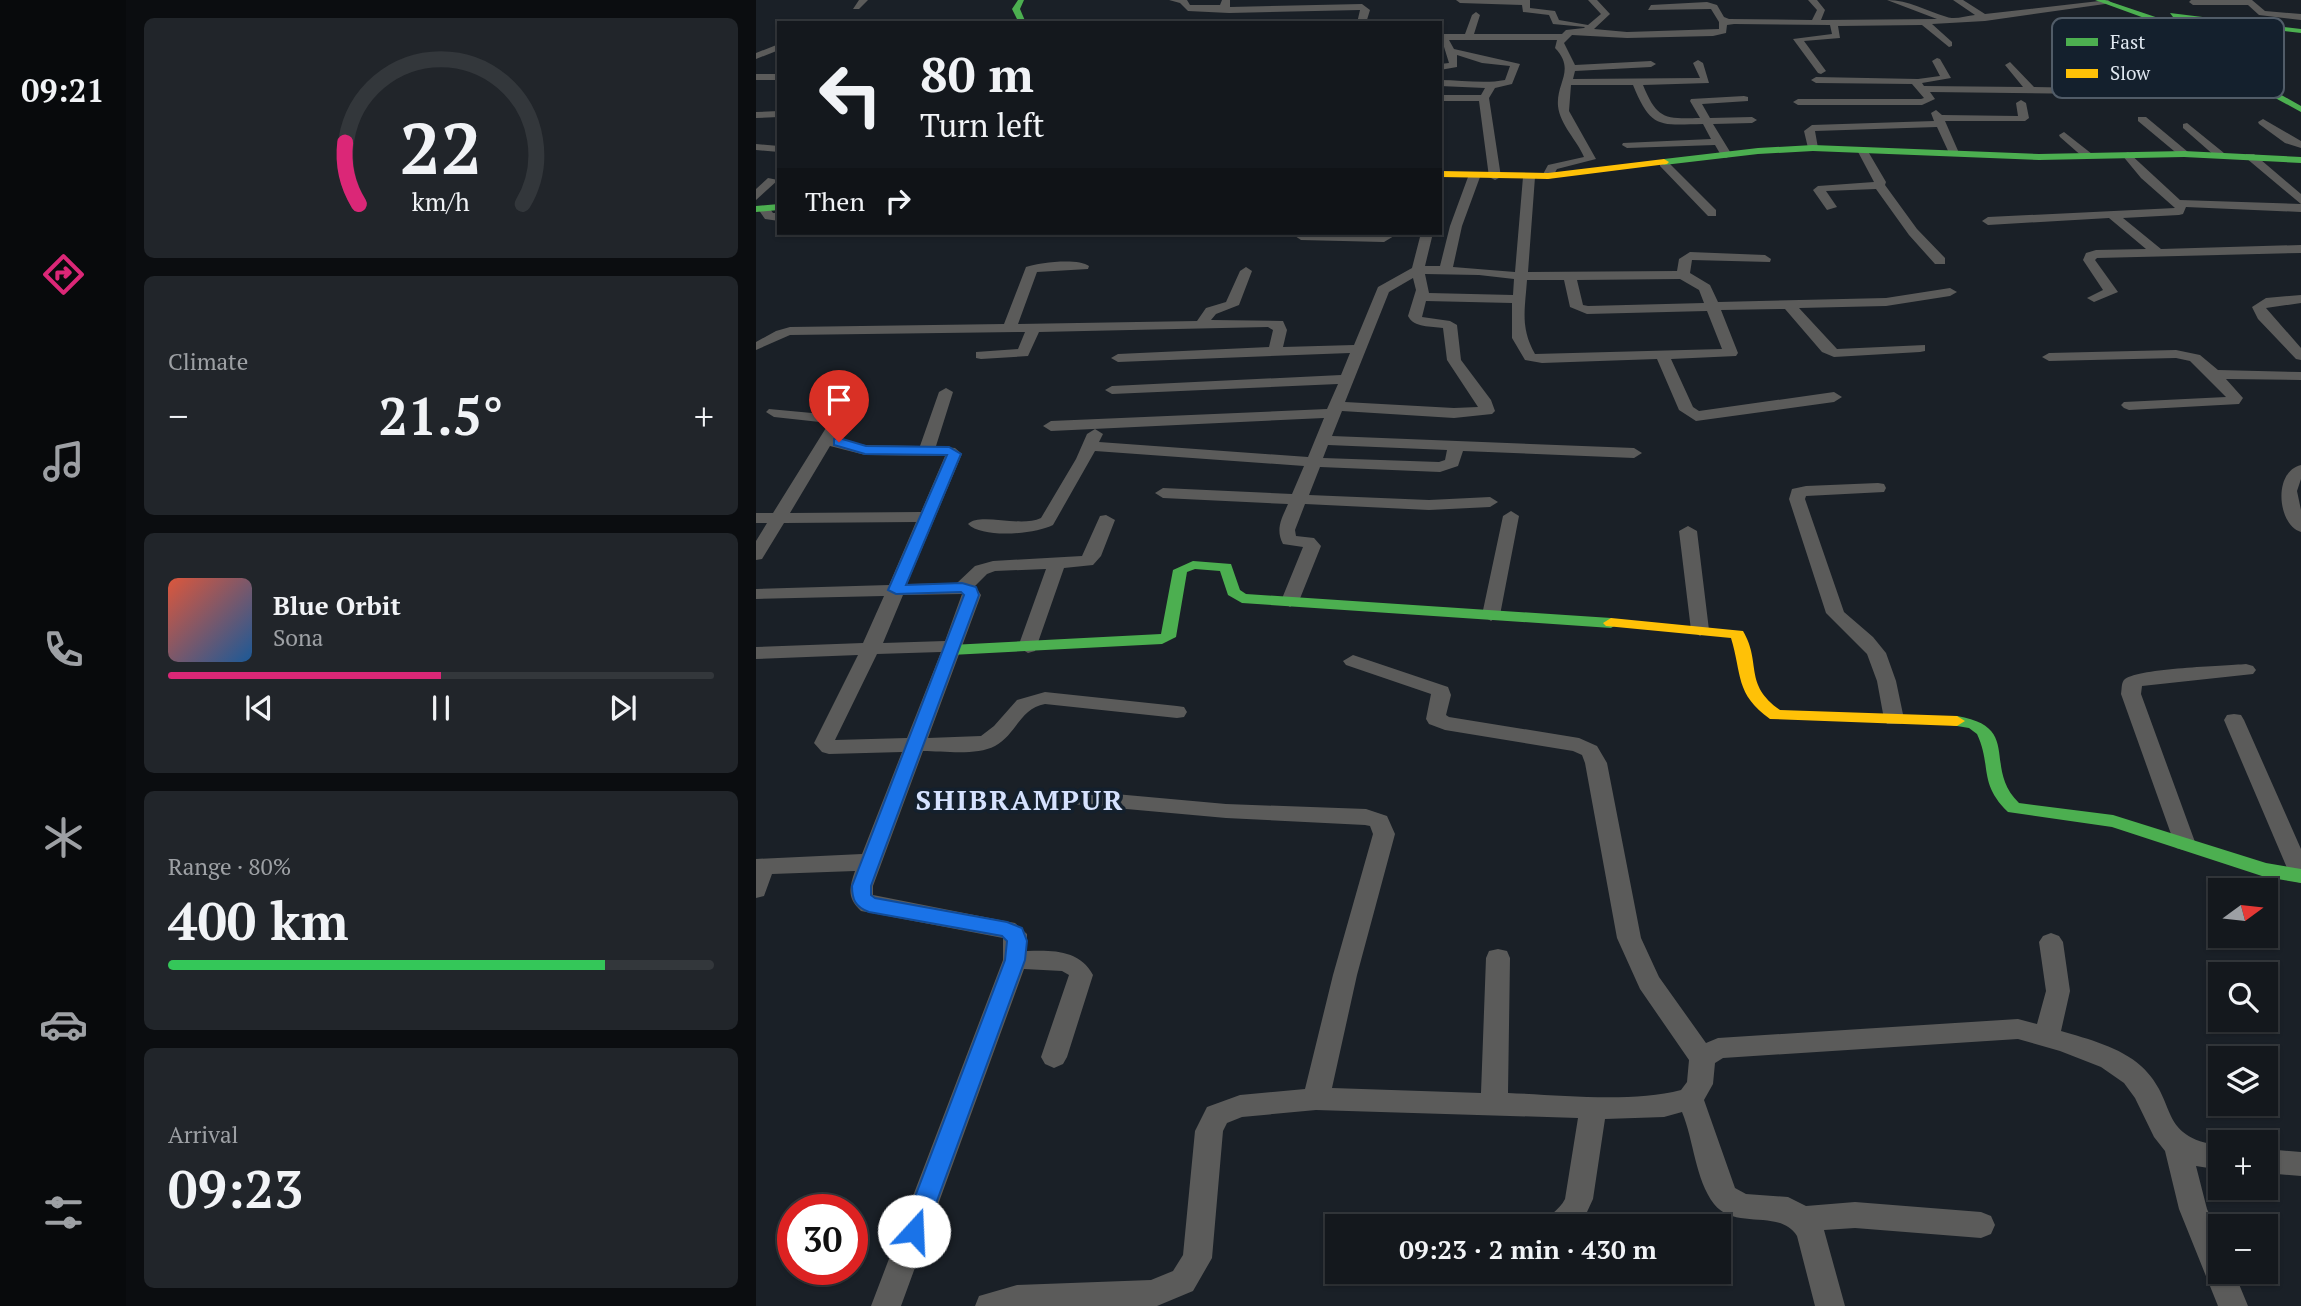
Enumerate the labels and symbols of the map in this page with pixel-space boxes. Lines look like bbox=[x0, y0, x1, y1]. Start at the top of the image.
legend bbox=[2052, 18, 2284, 98]
text: Fast bbox=[2110, 29, 2145, 54]
text: Slow bbox=[2110, 60, 2151, 85]
pin bbox=[809, 370, 869, 442]
district label: SHIBRAMPUR bbox=[915, 781, 1125, 818]
north arrow bbox=[2208, 878, 2278, 948]
speed limit sign: 30 bbox=[777, 1194, 868, 1285]
position arrow bbox=[877, 1194, 951, 1268]

